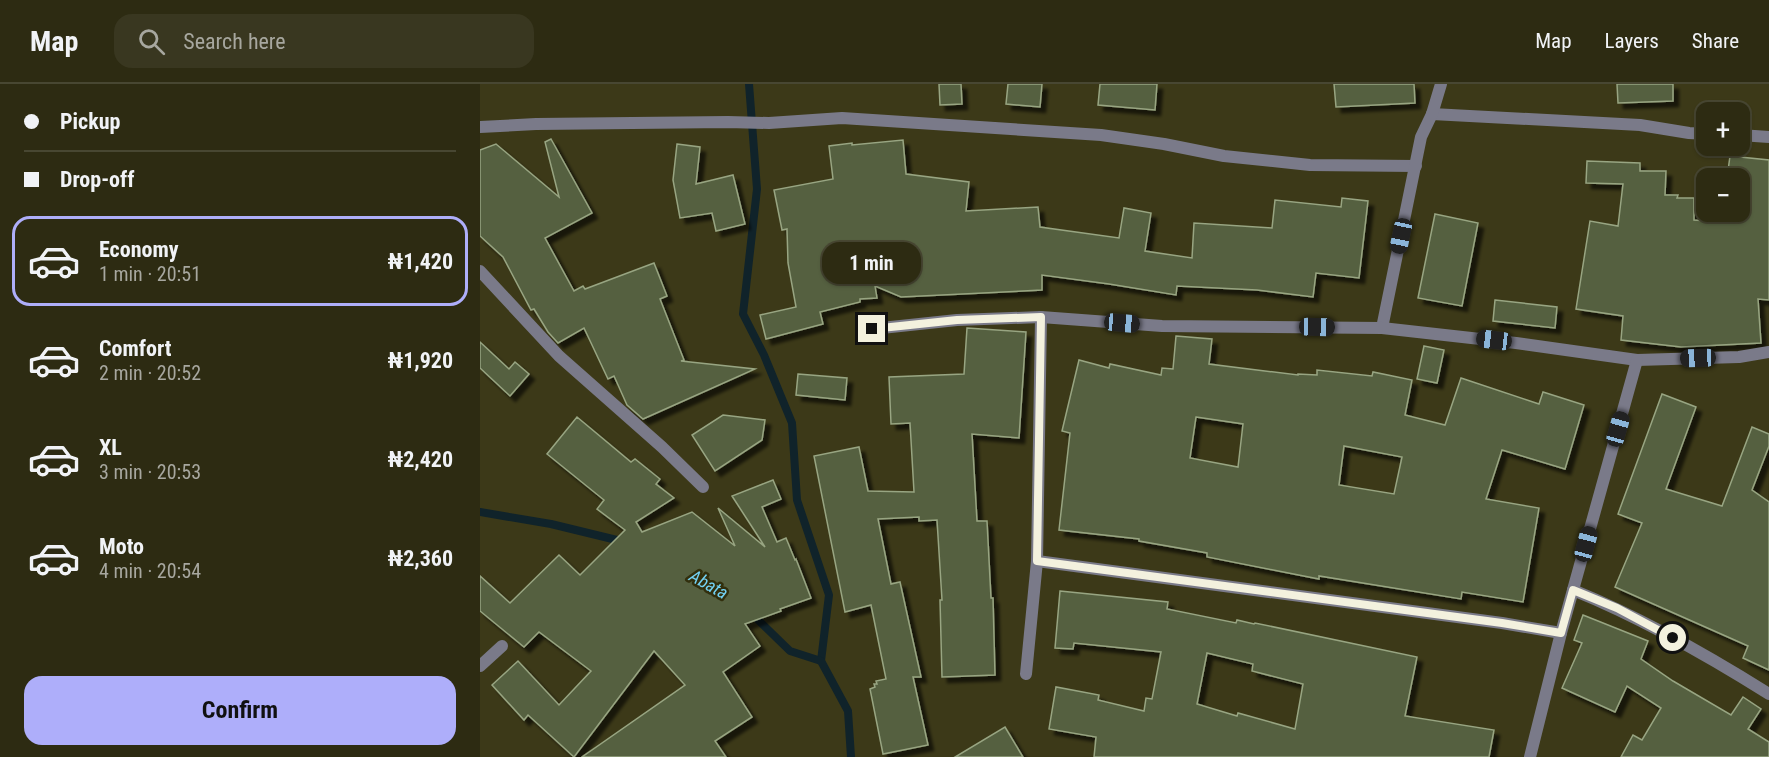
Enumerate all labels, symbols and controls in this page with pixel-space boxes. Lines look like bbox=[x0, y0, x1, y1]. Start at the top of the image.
search box bbox=[114, 14, 534, 68]
text: Map bbox=[30, 25, 78, 58]
icon: search bbox=[135, 25, 168, 58]
text: Search here bbox=[183, 29, 286, 54]
text: Map bbox=[1535, 29, 1572, 53]
text: Layers bbox=[1605, 29, 1659, 53]
text: Share bbox=[1692, 29, 1739, 53]
map controls bbox=[1696, 102, 1750, 222]
button: + bbox=[1696, 102, 1750, 156]
text: Pickup bbox=[60, 109, 120, 134]
text: Drop-off bbox=[60, 167, 134, 192]
button: − bbox=[1696, 168, 1750, 222]
car bbox=[1388, 217, 1414, 255]
icon: car bbox=[27, 234, 81, 288]
text: Economy bbox=[99, 237, 179, 262]
callout: 1 min bbox=[822, 242, 922, 284]
text: ₦1,420 bbox=[387, 249, 453, 274]
text: 1 min bbox=[849, 251, 894, 275]
text: 1 min · 20:51 bbox=[99, 262, 201, 286]
car bbox=[1103, 312, 1141, 334]
route end bbox=[858, 315, 885, 342]
car bbox=[1299, 318, 1335, 336]
car bbox=[1475, 329, 1513, 351]
icon: car bbox=[27, 333, 81, 387]
text: Comfort bbox=[99, 336, 172, 361]
text: ₦1,920 bbox=[387, 348, 453, 373]
car bbox=[1680, 348, 1716, 368]
text: 2 min · 20:52 bbox=[99, 361, 201, 385]
car bbox=[1604, 409, 1632, 449]
icon: car bbox=[27, 432, 81, 486]
text: XL bbox=[99, 435, 122, 460]
text: ₦2,420 bbox=[387, 447, 453, 472]
text: 3 min · 20:53 bbox=[99, 460, 201, 484]
car bbox=[1573, 524, 1599, 564]
icon: car bbox=[27, 531, 81, 585]
text: Moto bbox=[99, 534, 144, 559]
text: ₦2,360 bbox=[387, 546, 453, 571]
text: 4 min · 20:54 bbox=[99, 559, 201, 583]
water label: Abata bbox=[685, 564, 732, 603]
route start bbox=[1659, 624, 1686, 651]
button: Confirm bbox=[24, 676, 456, 745]

